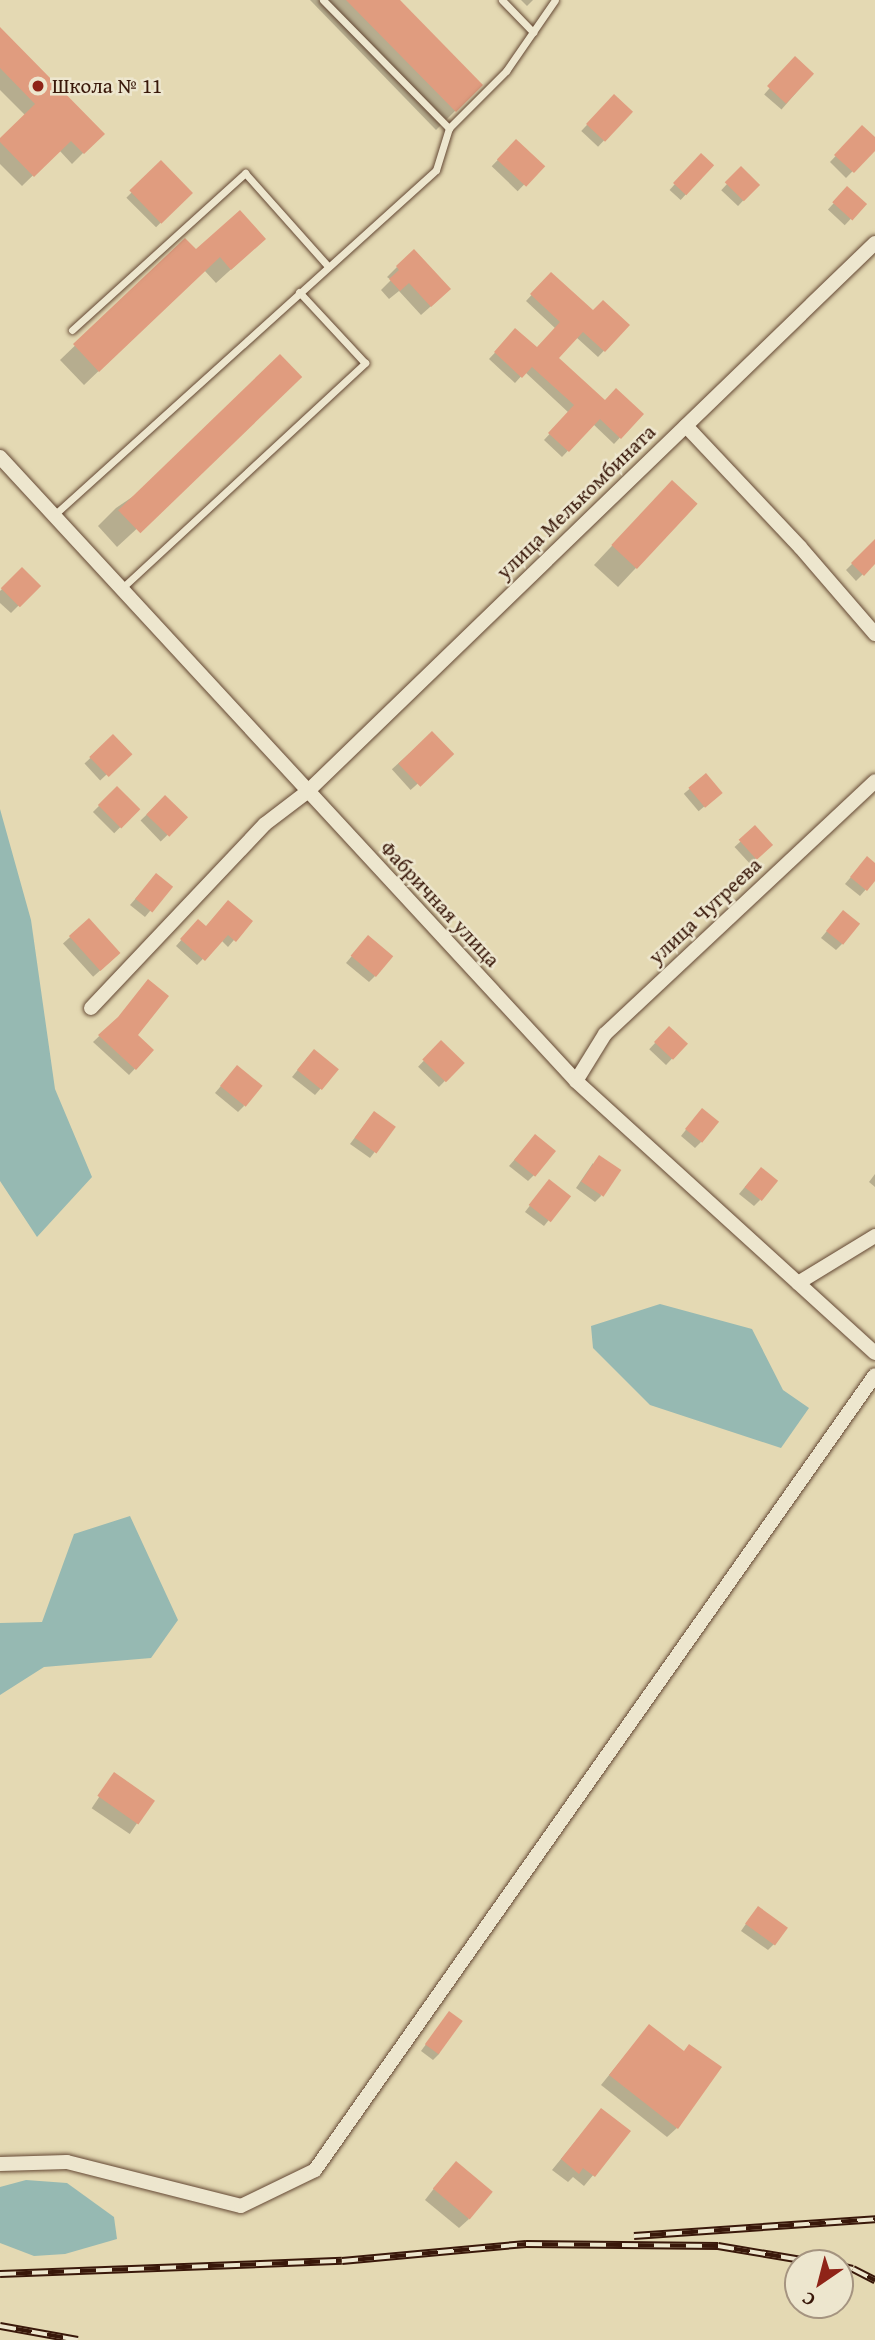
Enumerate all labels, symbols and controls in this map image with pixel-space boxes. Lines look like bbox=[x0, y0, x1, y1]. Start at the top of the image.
place label: Школа № 11 bbox=[52, 73, 162, 99]
marker: Школа № 11 bbox=[30, 78, 46, 94]
street label: улица Мелькомбината bbox=[491, 420, 661, 584]
street label: Фабричная улица bbox=[375, 836, 505, 972]
street label: улица Чугреева bbox=[643, 852, 767, 970]
north arrow bbox=[784, 2249, 854, 2319]
text: С bbox=[796, 2285, 821, 2314]

